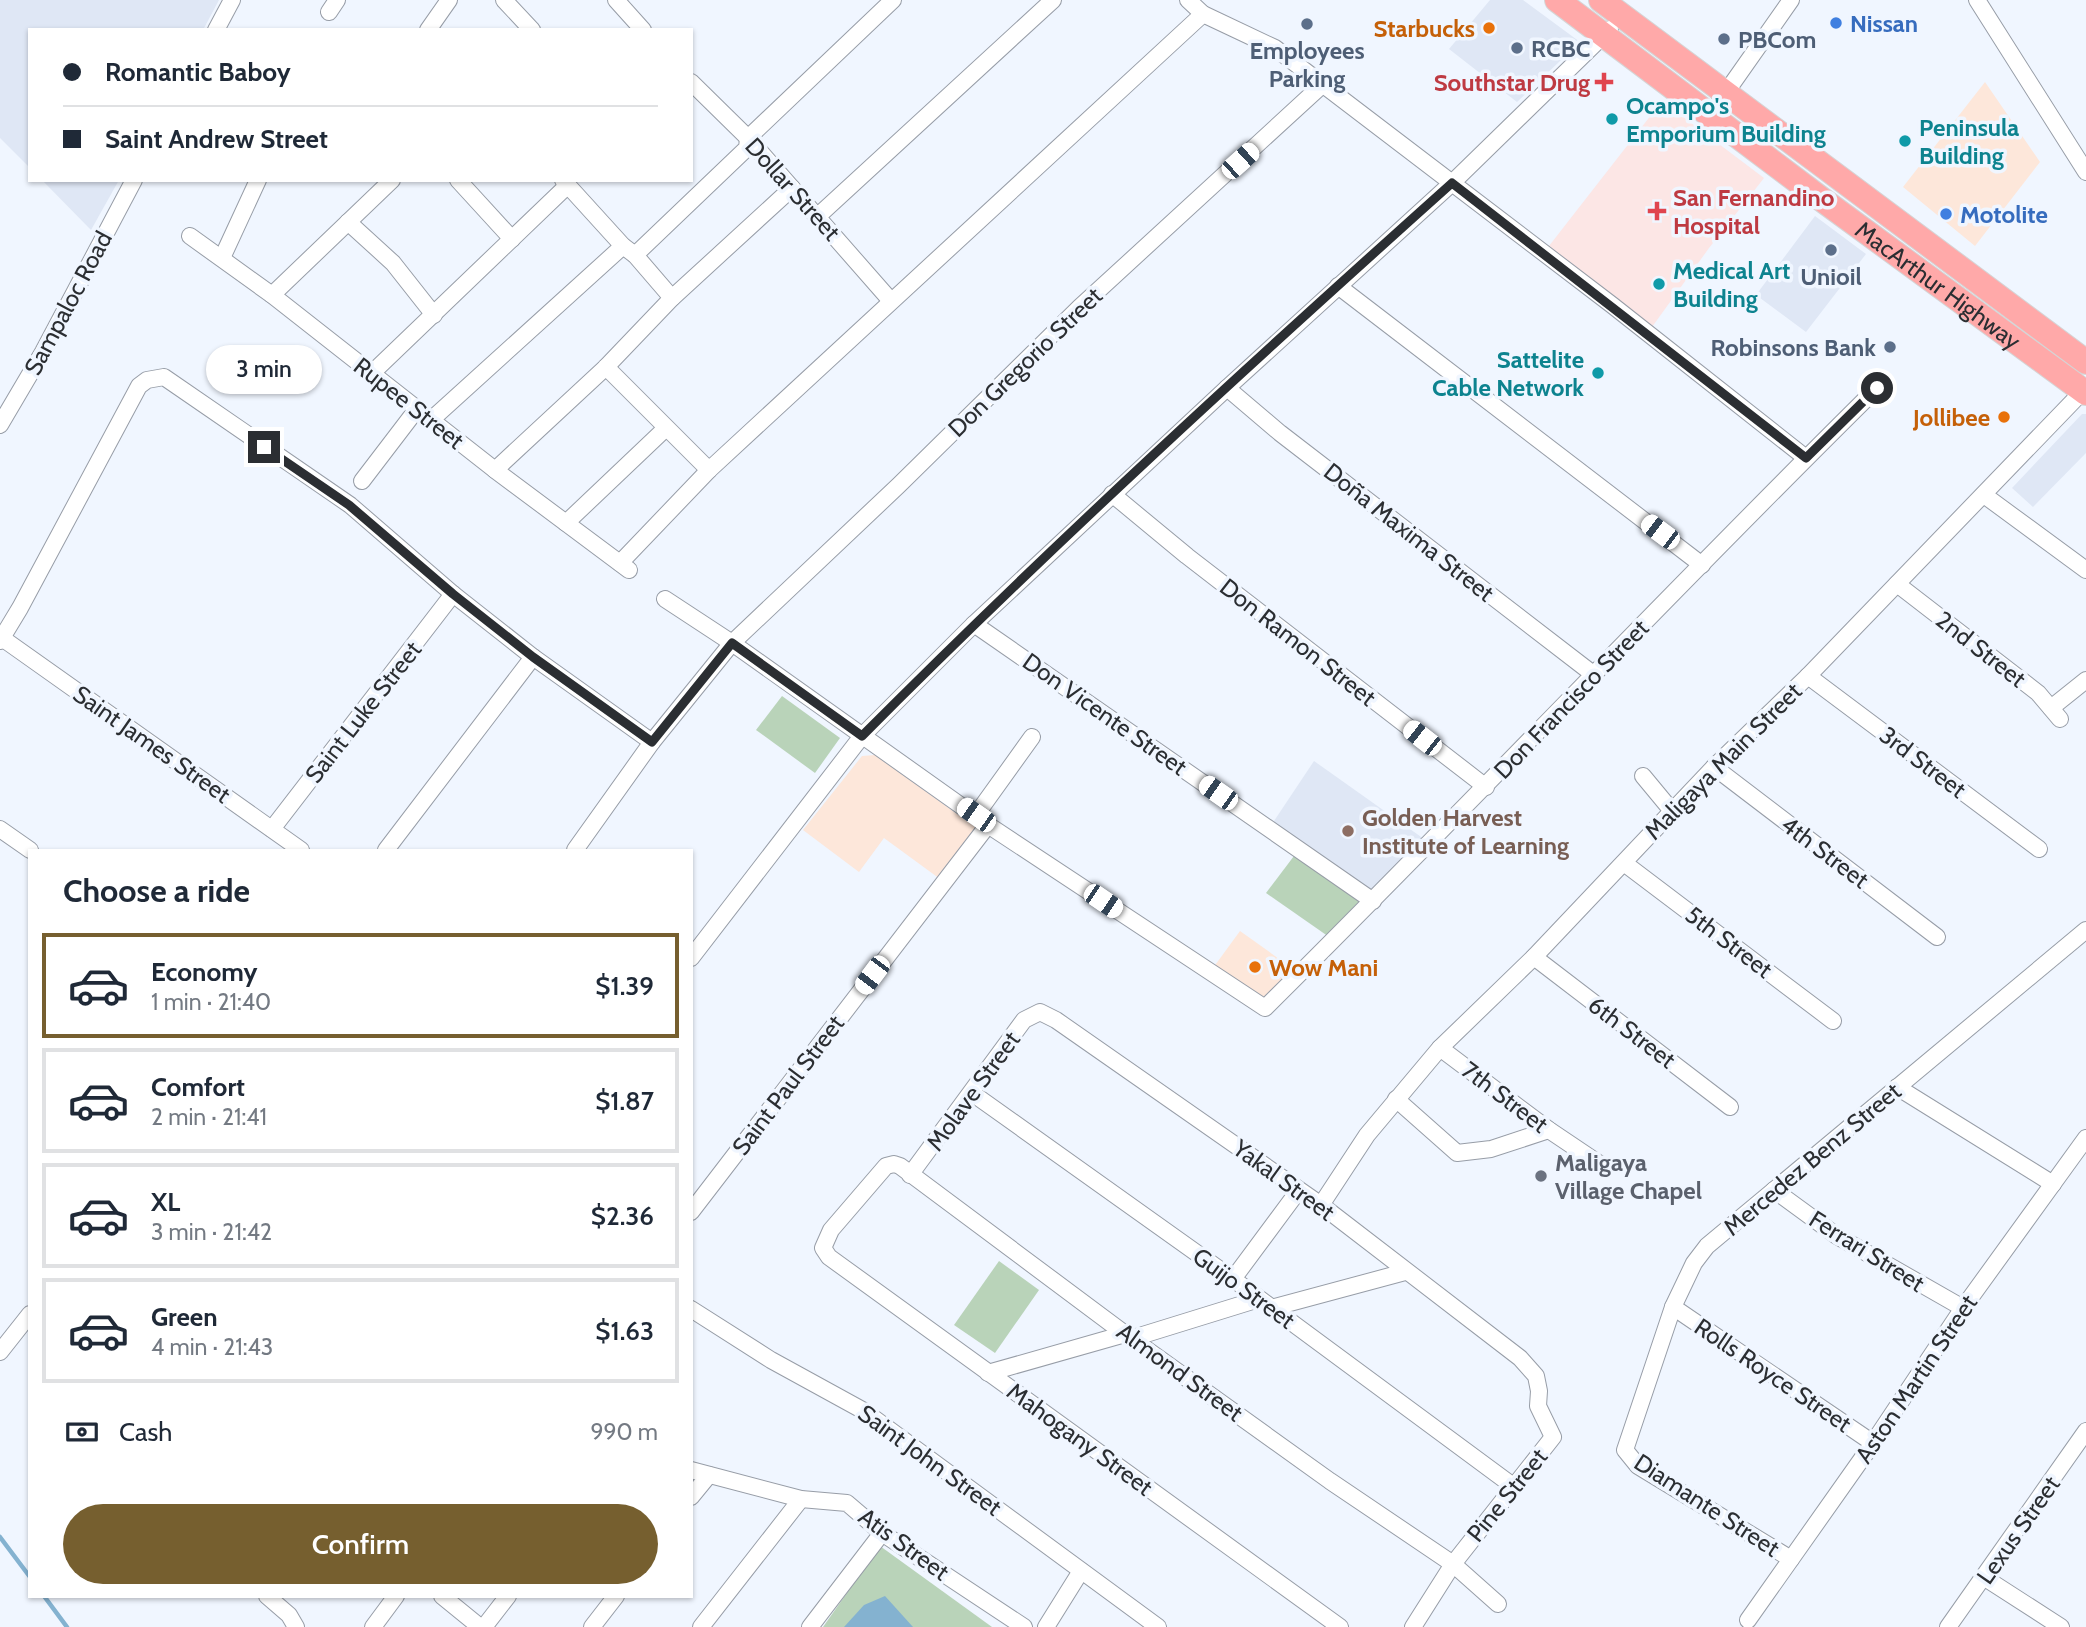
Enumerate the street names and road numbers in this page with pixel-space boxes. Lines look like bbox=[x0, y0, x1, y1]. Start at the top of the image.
street label: Dollar Street bbox=[739, 132, 847, 246]
street label: MacArthur Highway bbox=[1850, 215, 2027, 355]
street label: Sampaloc Road bbox=[18, 226, 118, 380]
street label: Don Gregorio Street bbox=[942, 281, 1108, 443]
street label: Rupee Street bbox=[348, 351, 470, 455]
street label: Doña Maxima Street bbox=[1318, 457, 1500, 607]
street label: Don Ramon Street bbox=[1214, 572, 1382, 712]
street label: 2nd Street bbox=[1930, 605, 2032, 693]
street label: Don Francisco Street bbox=[1488, 613, 1654, 785]
street label: Saint Luke Street bbox=[299, 636, 427, 788]
street label: Don Vicente Street bbox=[1017, 647, 1193, 781]
street label: Maligaya Main Street bbox=[1639, 677, 1807, 845]
street label: Saint James Street bbox=[68, 679, 236, 809]
street label: 3rd Street bbox=[1874, 720, 1972, 804]
street label: 4th Street bbox=[1776, 810, 1874, 894]
street label: 5th Street bbox=[1680, 900, 1778, 984]
street label: 6th Street bbox=[1583, 990, 1681, 1074]
street label: Saint Paul Street bbox=[726, 1009, 850, 1161]
street label: Molave Street bbox=[920, 1026, 1026, 1156]
street label: 7th Street bbox=[1456, 1055, 1554, 1139]
street label: Mercedez Benz Street bbox=[1717, 1076, 1907, 1242]
street label: Yakal Street bbox=[1227, 1133, 1340, 1227]
street label: Ferrari Street bbox=[1804, 1204, 1930, 1298]
street label: Guijo Street bbox=[1187, 1241, 1301, 1335]
street label: Aston Martin Street bbox=[1849, 1289, 1983, 1469]
street label: Rolls Royce Street bbox=[1689, 1312, 1857, 1438]
street label: Almond Street bbox=[1111, 1317, 1249, 1427]
street label: Mahogany Street bbox=[1002, 1376, 1158, 1502]
street label: Saint John Street bbox=[853, 1398, 1007, 1522]
street label: Pine Street bbox=[1461, 1443, 1553, 1547]
street label: Diamante Street bbox=[1629, 1447, 1785, 1563]
street label: Lexus Street bbox=[1970, 1471, 2066, 1589]
street label: Atis Street bbox=[853, 1502, 955, 1586]

